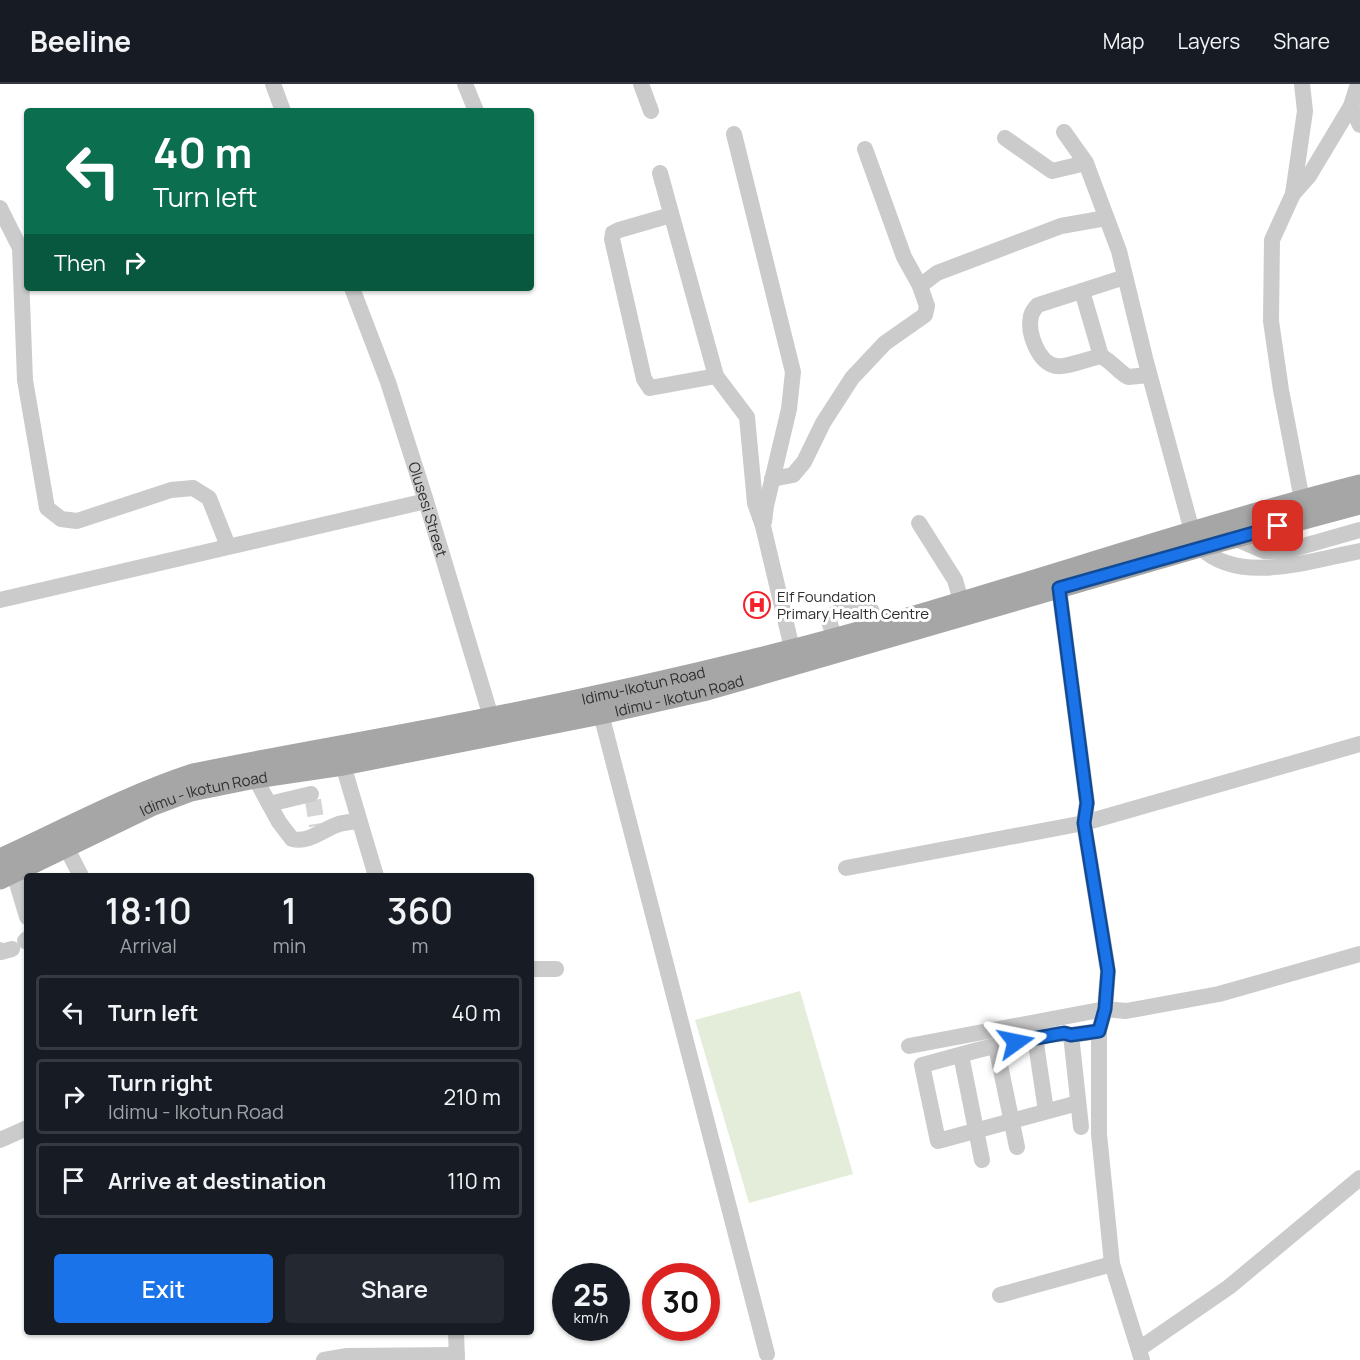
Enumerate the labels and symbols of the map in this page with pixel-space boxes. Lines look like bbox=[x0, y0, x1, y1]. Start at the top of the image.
street label: Olusesi Street bbox=[404, 459, 453, 559]
pin bbox=[1252, 500, 1303, 551]
place label: Elf Foundation Primary Health Centre bbox=[777, 586, 929, 624]
hospital icon: Elf Foundation Primary Health Centre bbox=[742, 590, 772, 620]
street label: Idimu-Ikotun Road bbox=[580, 661, 707, 709]
street label: Idimu - Ikotun Road bbox=[613, 669, 746, 721]
street label: Idimu - Ikotun Road bbox=[136, 766, 269, 821]
position arrow bbox=[984, 1010, 1048, 1074]
speed limit sign: 30 bbox=[642, 1263, 720, 1341]

